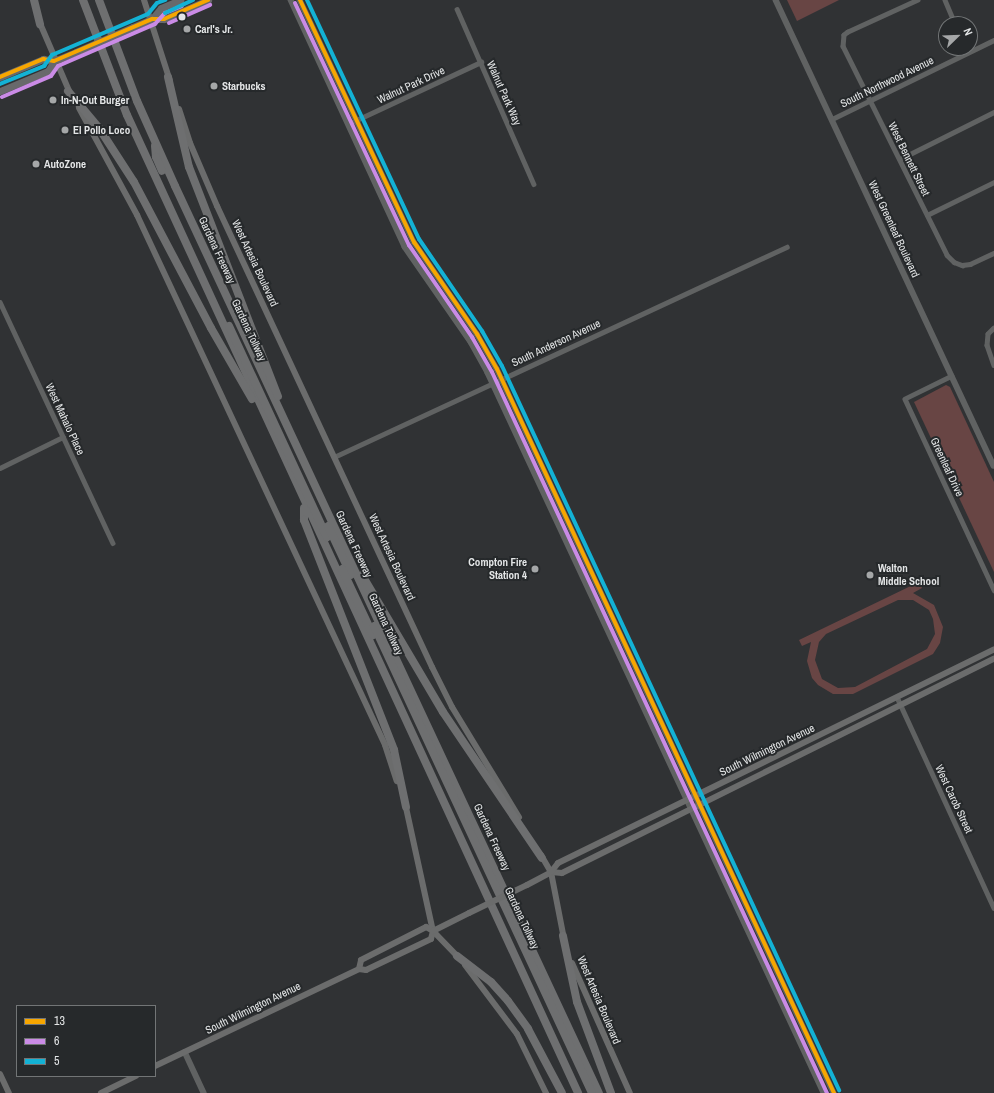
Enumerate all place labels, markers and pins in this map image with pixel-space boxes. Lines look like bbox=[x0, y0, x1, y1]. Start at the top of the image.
unlabelled marker bbox=[177, 12, 187, 22]
place label: Carl's Jr. bbox=[195, 22, 233, 36]
marker: Carl's Jr. bbox=[182, 24, 192, 34]
place label: Starbucks bbox=[222, 79, 266, 93]
marker: Starbucks bbox=[209, 81, 219, 91]
place label: In-N-Out Burger bbox=[61, 93, 129, 107]
marker: In-N-Out Burger bbox=[48, 95, 58, 105]
place label: El Pollo Loco bbox=[73, 123, 130, 137]
marker: El Pollo Loco bbox=[60, 125, 70, 135]
place label: AutoZone bbox=[44, 157, 86, 171]
marker: AutoZone bbox=[31, 159, 41, 169]
place label: Compton Fire Station 4 bbox=[468, 556, 527, 582]
place label: Walton Middle School bbox=[878, 562, 939, 588]
marker: Compton Fire Station 4 bbox=[530, 564, 540, 574]
marker: Walton Middle School bbox=[865, 570, 875, 580]

